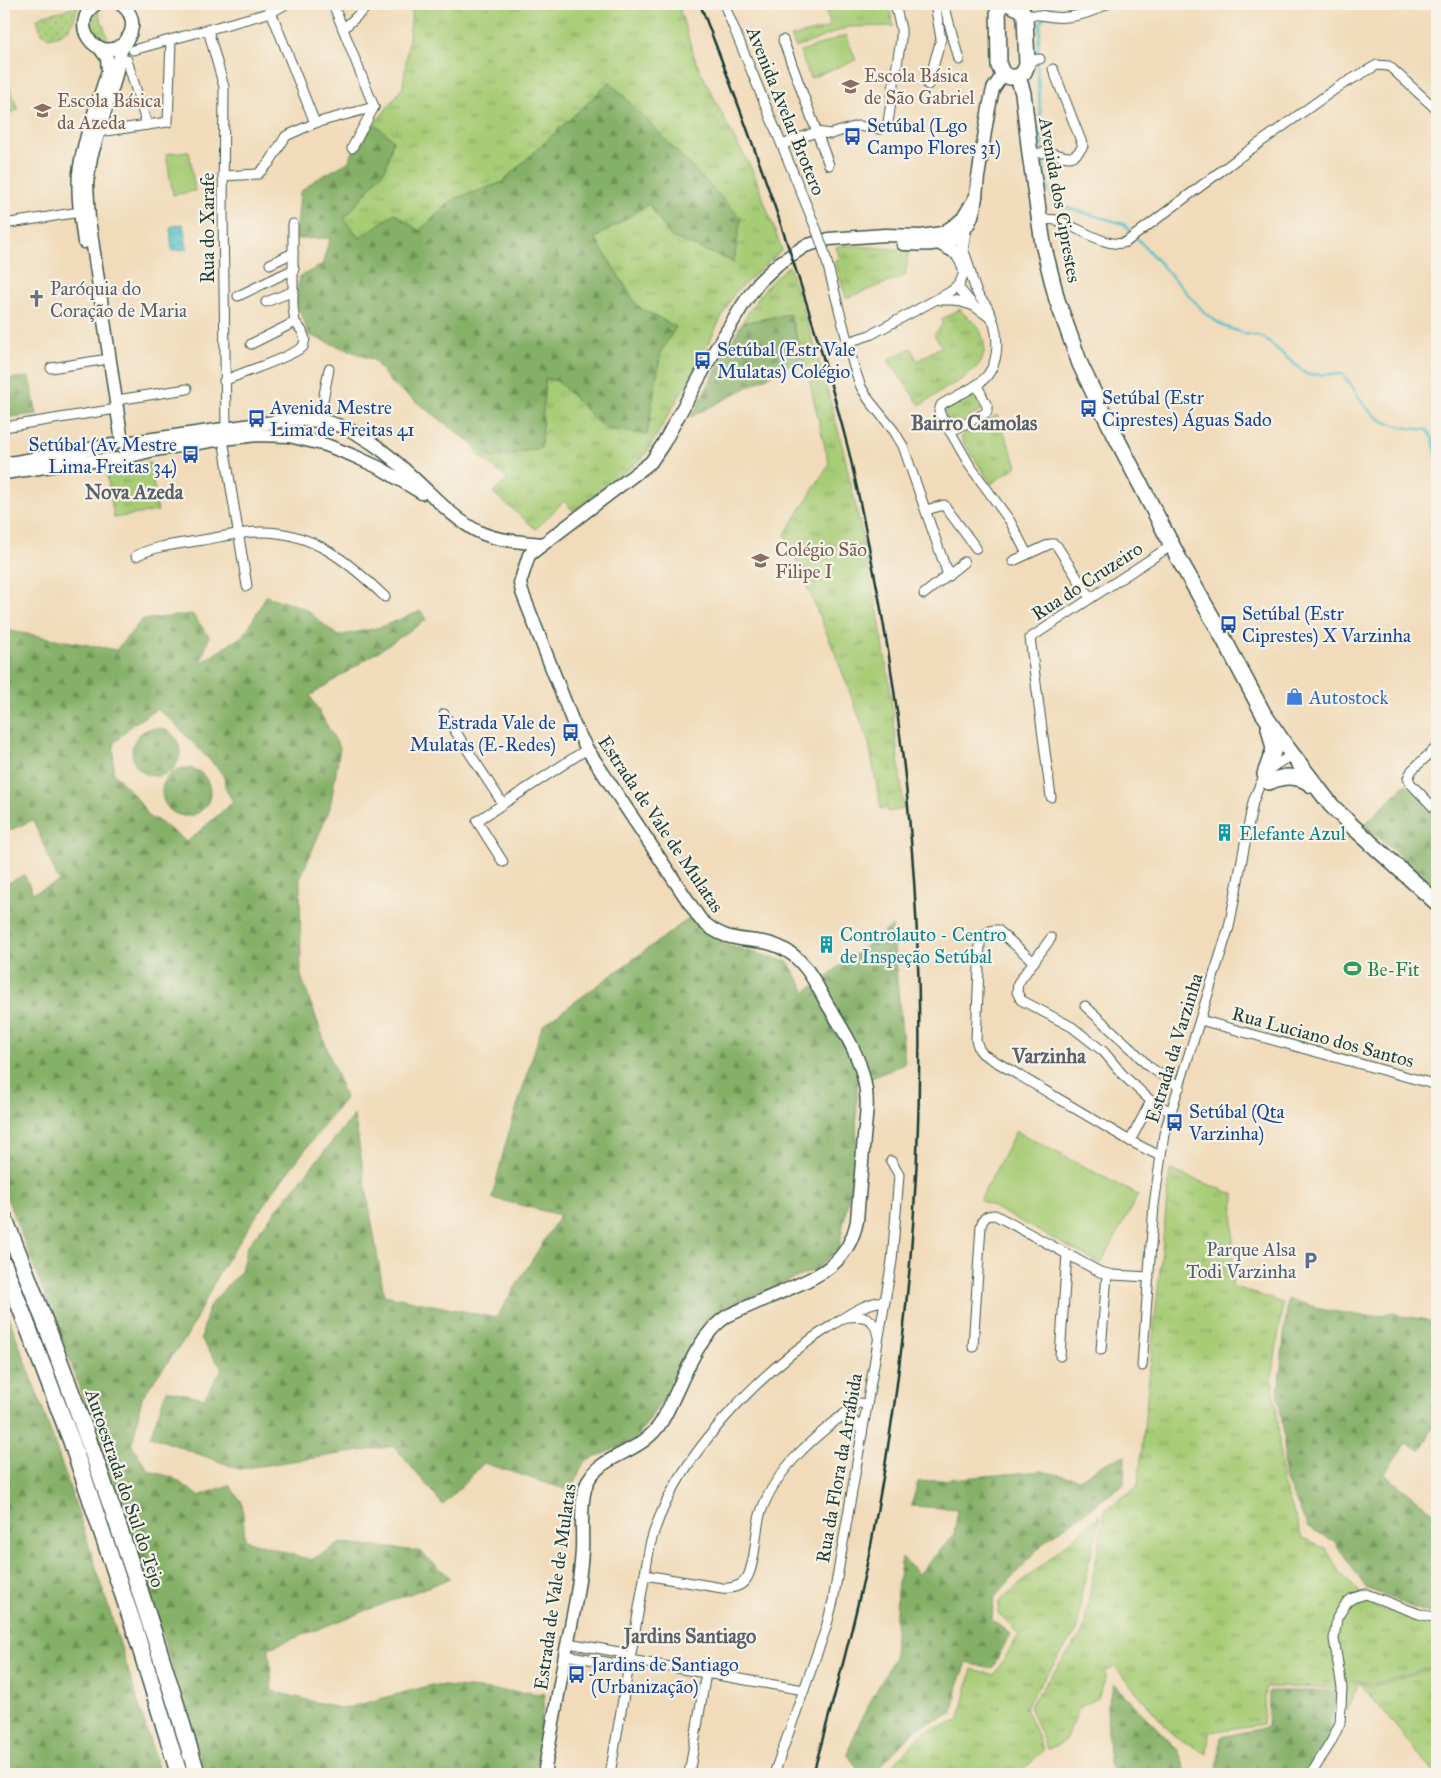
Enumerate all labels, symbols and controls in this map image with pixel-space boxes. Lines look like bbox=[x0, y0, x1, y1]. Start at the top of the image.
street label: Avenida Avelar Brotero bbox=[741, 22, 830, 199]
place label: Escola Básica de São Gabriel bbox=[864, 64, 976, 109]
school or university icon: Escola Básica de São Gabriel bbox=[840, 76, 860, 96]
place label: Escola Básica da Azeda bbox=[57, 89, 162, 134]
school or university icon: Escola Básica da Azeda bbox=[33, 101, 53, 121]
place label: Setúbal (Lgo Campo Flores 31) bbox=[867, 114, 1001, 160]
street label: Avenida dos Ciprestes bbox=[1034, 115, 1086, 284]
bus stop icon: Setúbal (Lgo Campo Flores 31) bbox=[843, 126, 863, 146]
street label: Rua do Xarafe bbox=[196, 173, 219, 283]
place label: Paróquia do Coração de Maria bbox=[50, 277, 188, 322]
church icon: Paróquia do Coração de Maria bbox=[26, 289, 46, 309]
place label: Setúbal (Estr Vale Mulatas) Colégio bbox=[717, 338, 856, 384]
bus stop icon: Setúbal (Estr Vale Mulatas) Colégio bbox=[693, 350, 713, 370]
place label: Setúbal (Estr Ciprestes) Águas Sado bbox=[1102, 386, 1272, 432]
place label: Avenida Mestre Lima de Freitas 41 bbox=[269, 396, 415, 441]
bus stop icon: Setúbal (Estr Ciprestes) Águas Sado bbox=[1078, 398, 1098, 418]
bus stop icon: Avenida Mestre Lima de Freitas 41 bbox=[246, 408, 266, 428]
district label: Bairro Camolas bbox=[911, 411, 1038, 435]
place label: Setúbal (Av Mestre Lima Freitas 34) bbox=[28, 433, 177, 479]
bus stop icon: Setúbal (Av Mestre Lima Freitas 34) bbox=[181, 445, 201, 465]
district label: Nova Azeda bbox=[85, 480, 184, 504]
street label: Rua do Cruzeiro bbox=[1027, 536, 1147, 625]
place label: Colégio São Filipe I bbox=[775, 538, 867, 583]
school or university icon: Colégio São Filipe I bbox=[751, 550, 771, 570]
place label: Setúbal (Estr Ciprestes) X Varzinha bbox=[1242, 602, 1412, 648]
bus stop icon: Setúbal (Estr Ciprestes) X Varzinha bbox=[1218, 614, 1238, 634]
place label: Autostock bbox=[1308, 686, 1389, 709]
shop icon: Autostock bbox=[1285, 687, 1305, 707]
place label: Estrada Vale de Mulatas (E-Redes) bbox=[410, 711, 556, 757]
bus stop icon: Estrada Vale de Mulatas (E-Redes) bbox=[560, 723, 580, 743]
street label: Estrada de Vale de Mulatas bbox=[593, 731, 729, 917]
place label: Elefante Azul bbox=[1239, 822, 1347, 845]
building icon: Elefante Azul bbox=[1215, 823, 1235, 843]
place label: Controlauto - Centro de Inspeção Setúbal bbox=[840, 923, 1007, 968]
building icon: Controlauto - Centro de Inspeção Setúbal bbox=[816, 935, 836, 955]
place label: Be-Fit bbox=[1367, 958, 1420, 981]
sports icon: Be-Fit bbox=[1343, 959, 1363, 979]
street label: Estrada da Varzinha bbox=[1140, 969, 1208, 1126]
street label: Rua Luciano dos Santos bbox=[1229, 1002, 1417, 1072]
district label: Varzinha bbox=[1011, 1044, 1086, 1068]
place label: Setúbal (Qta Varzinha) bbox=[1188, 1100, 1286, 1146]
bus stop icon: Setúbal (Qta Varzinha) bbox=[1165, 1112, 1185, 1132]
place label: Parque Alsa Todi Varzinha bbox=[1186, 1238, 1297, 1283]
parking icon: Parque Alsa Todi Varzinha bbox=[1300, 1250, 1320, 1270]
street label: Rua da Flora da Arrábida bbox=[811, 1370, 867, 1565]
street label: Autoestrada do Sul do Tejo bbox=[80, 1385, 170, 1590]
street label: Estrada de Vale de Mulatas bbox=[529, 1482, 581, 1692]
district label: Jardins Santiago bbox=[621, 1624, 756, 1650]
place label: Jardins de Santiago (Urbanização) bbox=[589, 1653, 739, 1699]
bus stop icon: Jardins de Santiago (Urbanização) bbox=[567, 1665, 587, 1685]

